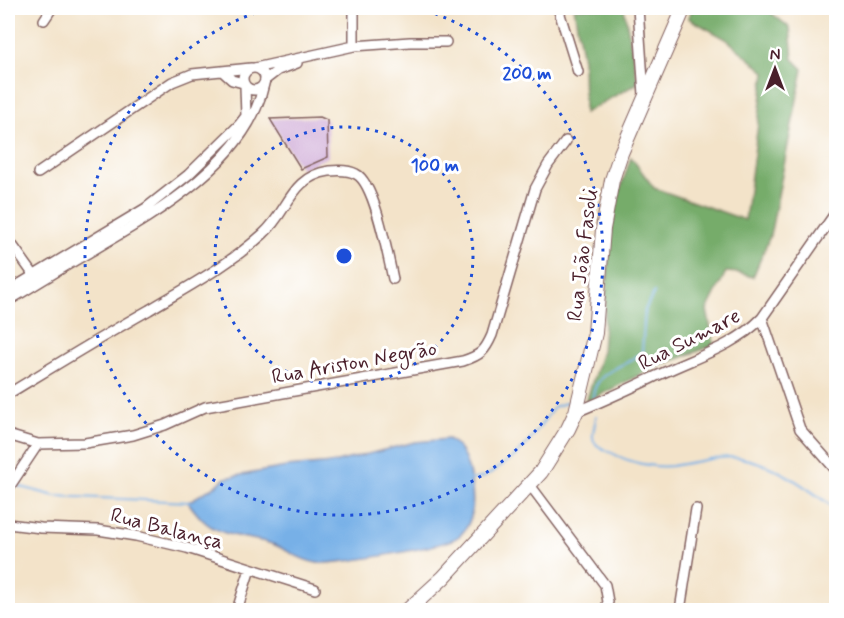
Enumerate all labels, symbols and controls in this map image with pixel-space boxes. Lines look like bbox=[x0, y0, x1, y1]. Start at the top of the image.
north arrow bbox=[745, 39, 805, 99]
text: N bbox=[770, 45, 780, 66]
text: 200 m bbox=[502, 62, 552, 86]
text: 100 m bbox=[411, 154, 459, 178]
street label: Rua João Fasoli bbox=[561, 187, 605, 323]
centre of rings bbox=[334, 246, 354, 266]
street label: Rua Sumare bbox=[634, 302, 745, 378]
street label: Rua Ariston Negrão bbox=[269, 335, 439, 392]
street label: Rua Balança bbox=[107, 501, 226, 556]

